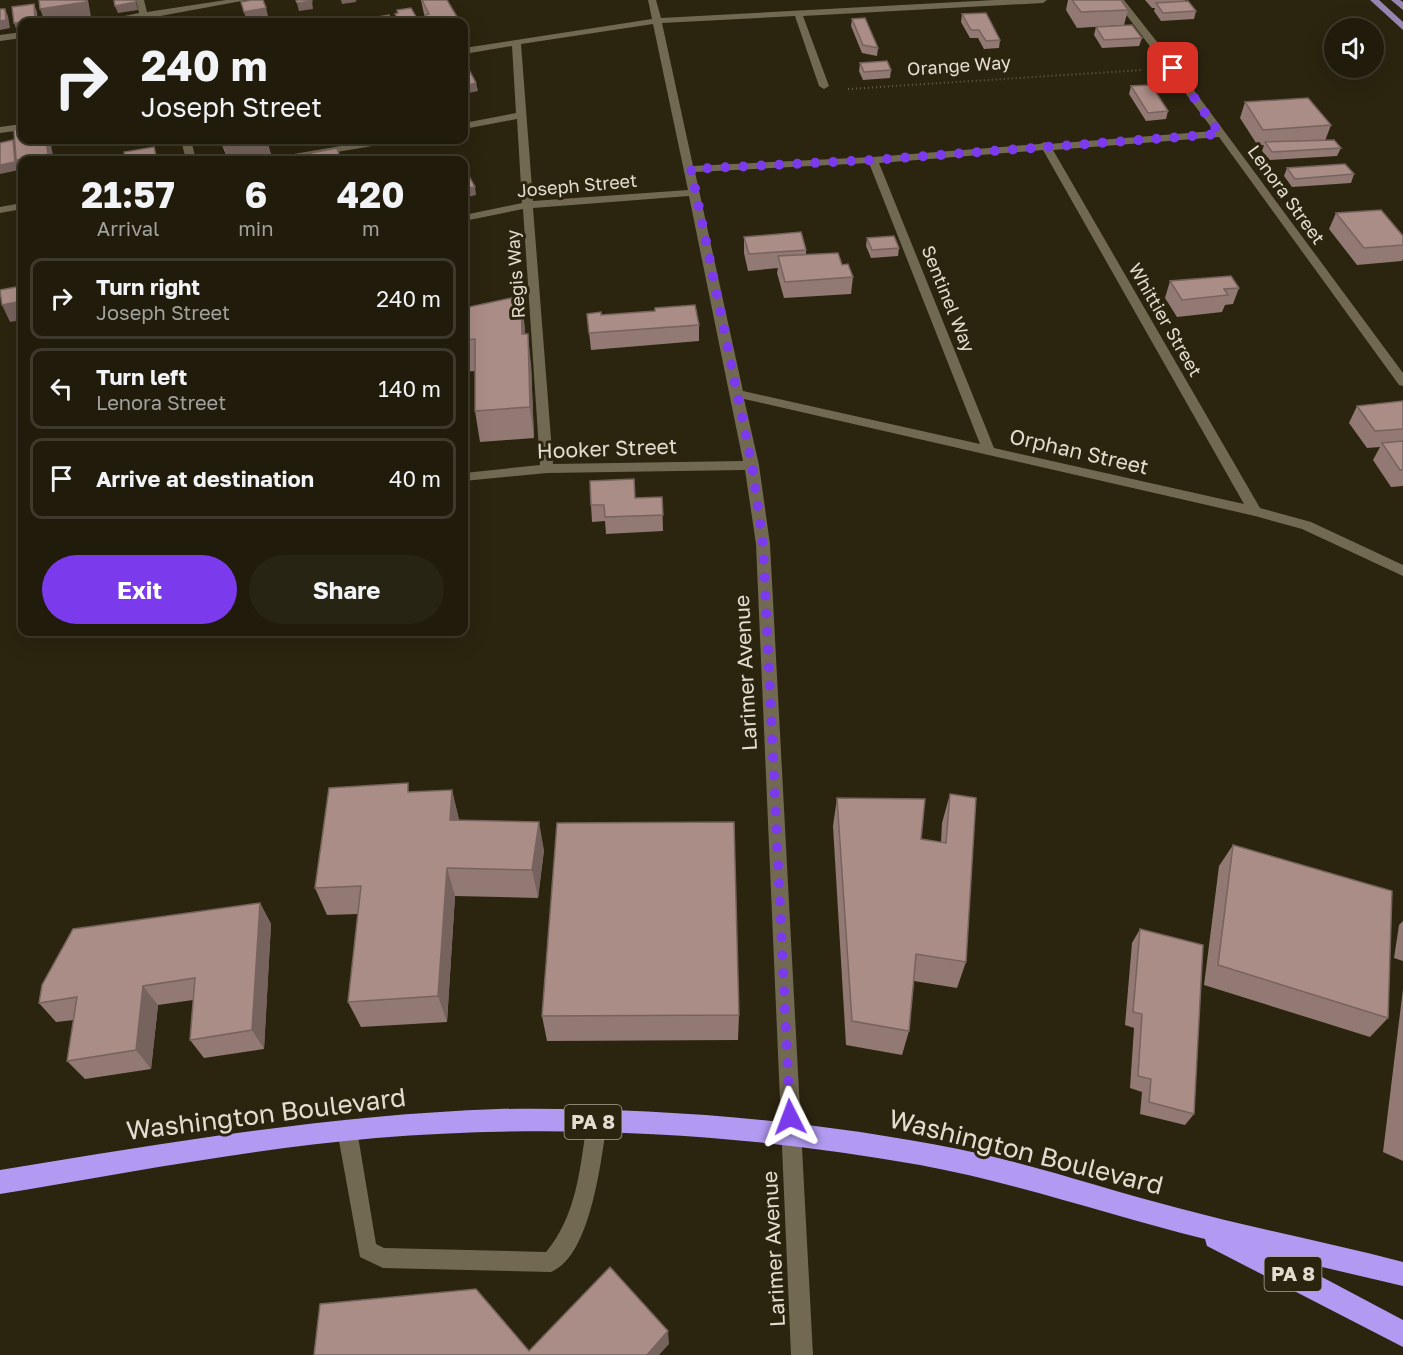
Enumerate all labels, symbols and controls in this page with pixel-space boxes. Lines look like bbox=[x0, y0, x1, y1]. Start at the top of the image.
map controls bbox=[1324, 18, 1384, 78]
button: sound bbox=[1324, 18, 1384, 78]
text: 240 m bbox=[141, 40, 267, 90]
icon: right bbox=[42, 42, 120, 120]
pin bbox=[1147, 42, 1198, 93]
street label: Orange Way bbox=[906, 50, 1012, 80]
icon: arrive bbox=[1156, 51, 1189, 84]
text: Joseph Street bbox=[141, 91, 322, 123]
street label: Lenora Street bbox=[1243, 141, 1330, 248]
street label: Joseph Street bbox=[516, 169, 638, 201]
text: 21:57 bbox=[81, 173, 175, 216]
text: 6 bbox=[244, 173, 267, 216]
text: 420 bbox=[337, 173, 405, 216]
text: Arrival bbox=[97, 216, 159, 240]
text: min bbox=[238, 216, 274, 240]
text: m bbox=[362, 216, 380, 240]
street label: Regis Way bbox=[501, 229, 529, 319]
street label: Sentinel Way bbox=[918, 242, 980, 355]
street label: Whittier Street bbox=[1124, 259, 1207, 380]
text: Turn right bbox=[96, 273, 200, 300]
icon: right bbox=[45, 282, 78, 315]
text: 240 m bbox=[376, 285, 441, 312]
text: Joseph Street bbox=[96, 300, 230, 324]
text: Turn left bbox=[96, 363, 187, 390]
icon: left bbox=[45, 372, 78, 405]
text: 140 m bbox=[378, 375, 441, 402]
text: Lenora Street bbox=[96, 390, 226, 414]
street label: Orphan Street bbox=[1007, 422, 1151, 480]
street label: Hooker Street bbox=[536, 433, 678, 463]
icon: arrive bbox=[45, 462, 78, 495]
text: Arrive at destination bbox=[96, 465, 314, 492]
text: 40 m bbox=[389, 465, 441, 492]
button: Exit bbox=[42, 555, 237, 624]
button: Share bbox=[249, 555, 444, 624]
street label: Larimer Avenue bbox=[728, 594, 762, 752]
street label: Washington Boulevard bbox=[124, 1081, 408, 1146]
position arrow bbox=[758, 1085, 822, 1149]
street label: Washington Boulevard bbox=[886, 1102, 1166, 1201]
road number: PA 8 bbox=[564, 1105, 622, 1139]
street label: Larimer Avenue bbox=[756, 1170, 790, 1328]
road number: PA 8 bbox=[1264, 1257, 1322, 1291]

